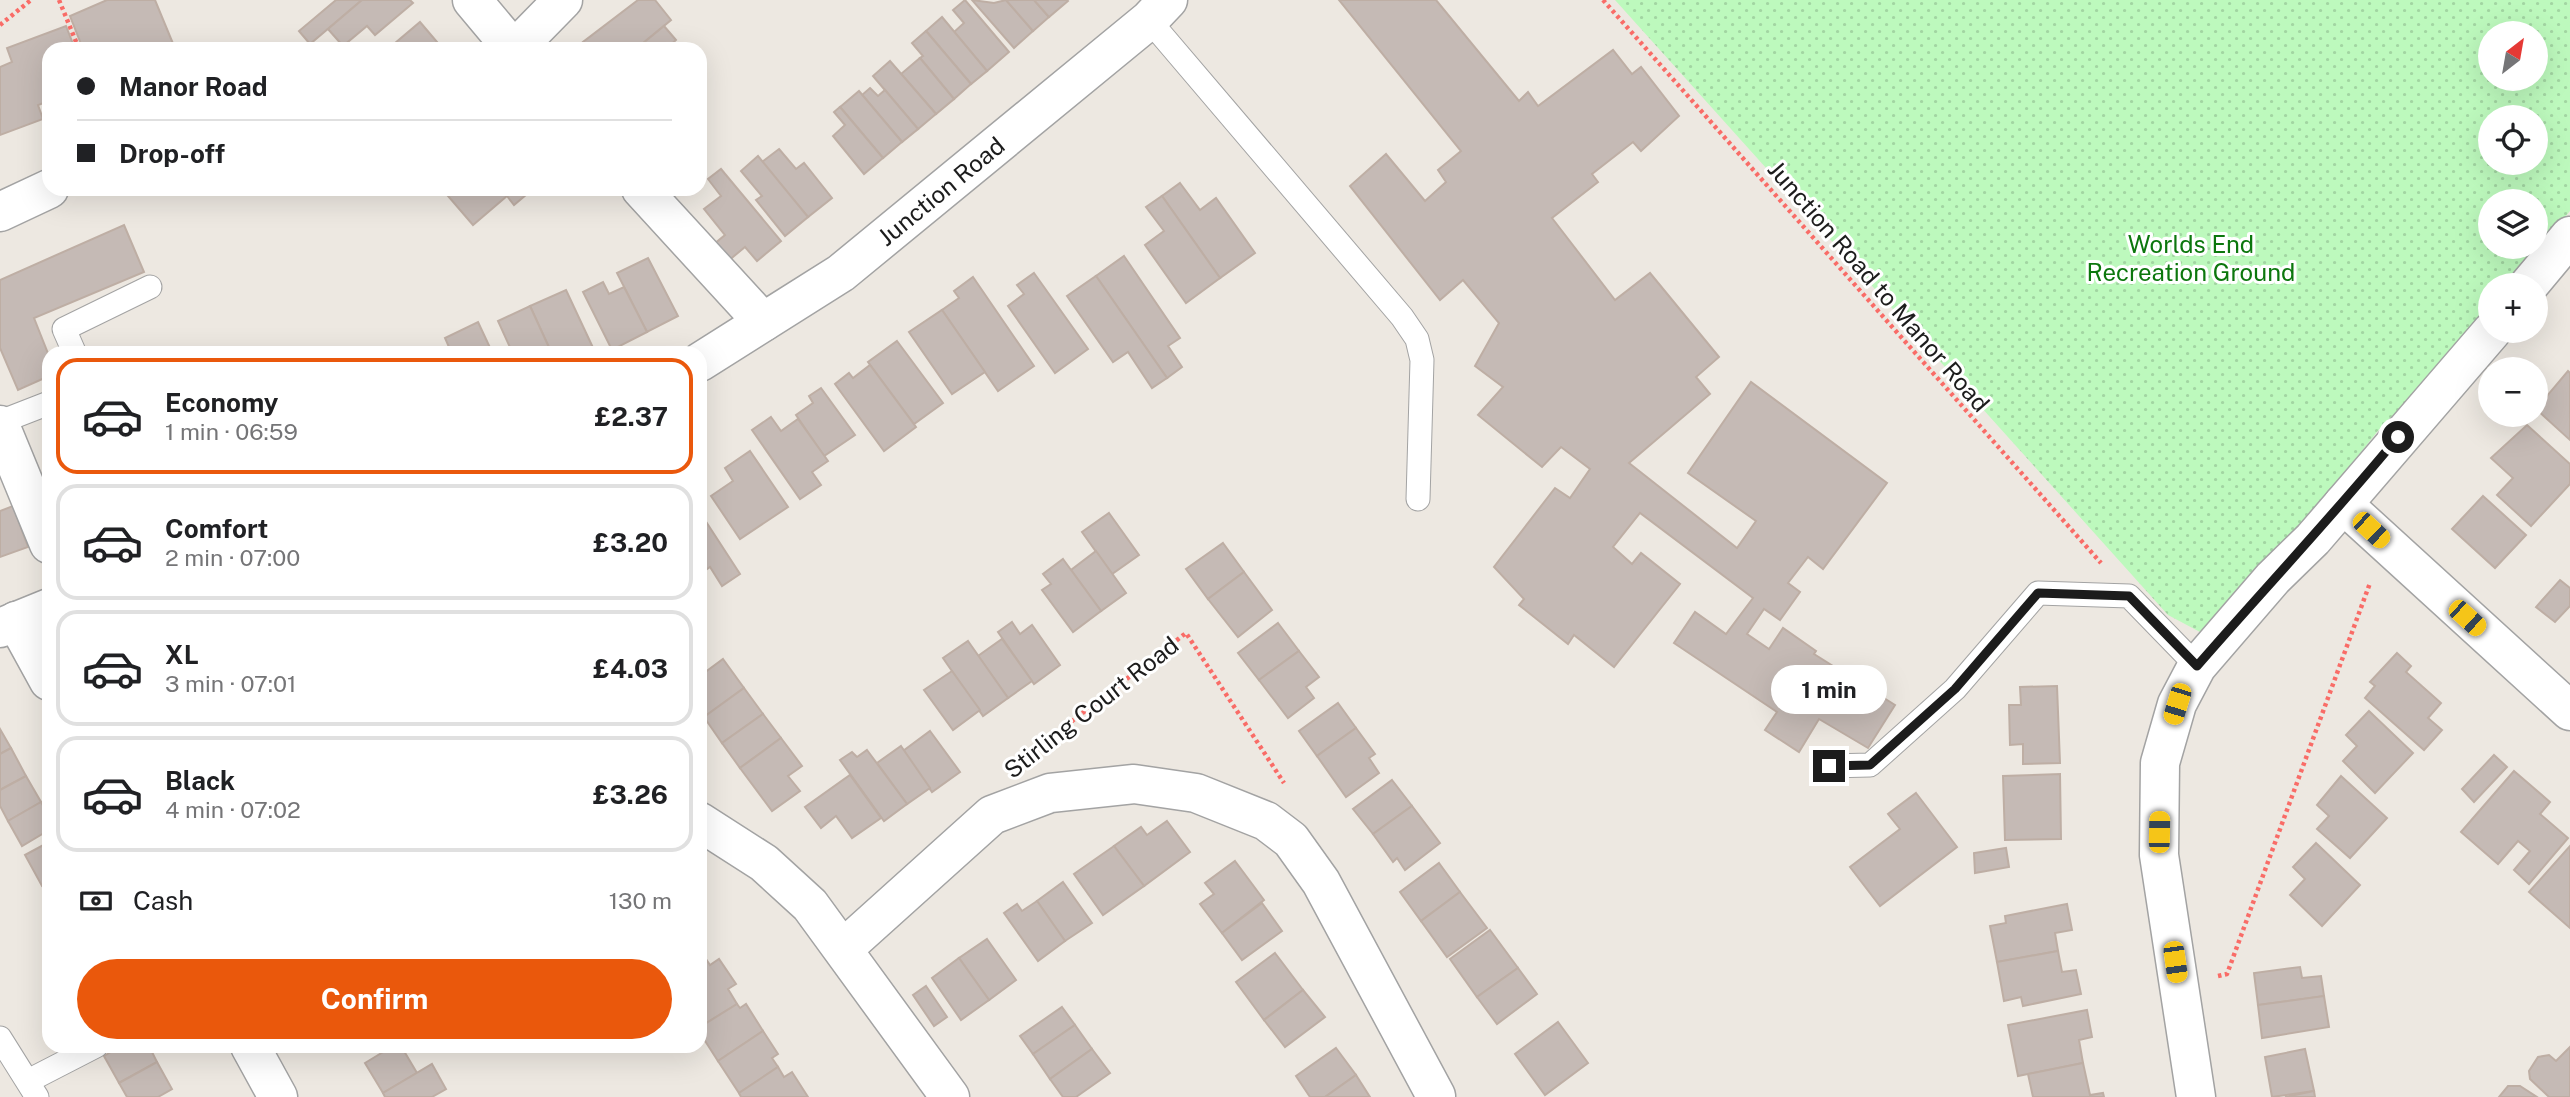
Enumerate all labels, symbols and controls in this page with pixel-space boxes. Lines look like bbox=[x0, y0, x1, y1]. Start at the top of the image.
north arrow bbox=[2478, 21, 2548, 91]
map controls bbox=[2478, 21, 2548, 427]
text: Manor Road bbox=[119, 71, 268, 102]
button: locate bbox=[2478, 105, 2548, 175]
street label: Junction Road bbox=[872, 131, 1010, 251]
text: Drop-off bbox=[119, 138, 225, 169]
street label: Junction Road to Manor Road bbox=[1762, 155, 1996, 417]
button: layers bbox=[2478, 189, 2548, 259]
park label: Worlds End Recreation Ground bbox=[2087, 230, 2295, 286]
button: + bbox=[2478, 273, 2548, 343]
button: − bbox=[2478, 357, 2548, 427]
icon: car bbox=[81, 385, 144, 448]
text: Economy bbox=[165, 387, 278, 418]
text: £2.37 bbox=[594, 401, 668, 432]
text: 1 min · 06:59 bbox=[165, 418, 298, 445]
route start bbox=[2382, 421, 2414, 453]
car bbox=[2349, 508, 2394, 552]
icon: car bbox=[81, 511, 144, 574]
text: Comfort bbox=[165, 513, 268, 544]
text: £3.20 bbox=[593, 527, 668, 558]
text: 2 min · 07:00 bbox=[165, 544, 300, 571]
car bbox=[2445, 596, 2490, 640]
street label: Stirling Court Road bbox=[998, 630, 1184, 784]
icon: car bbox=[81, 637, 144, 700]
text: XL bbox=[165, 639, 199, 670]
text: £4.03 bbox=[593, 653, 668, 684]
callout: 1 min bbox=[1771, 664, 1887, 714]
text: 3 min · 07:01 bbox=[165, 670, 296, 697]
text: 1 min bbox=[1801, 676, 1857, 703]
car bbox=[2161, 681, 2194, 727]
route end bbox=[1813, 750, 1845, 782]
icon: car bbox=[81, 763, 144, 826]
text: Black bbox=[165, 765, 235, 796]
text: £3.26 bbox=[593, 779, 668, 810]
text: 4 min · 07:02 bbox=[165, 796, 301, 823]
car bbox=[2149, 811, 2170, 853]
icon: cash bbox=[77, 882, 115, 920]
text: Cash bbox=[133, 885, 193, 916]
text: 130 m bbox=[609, 887, 672, 914]
car bbox=[2162, 940, 2189, 984]
button: Confirm bbox=[77, 959, 672, 1039]

